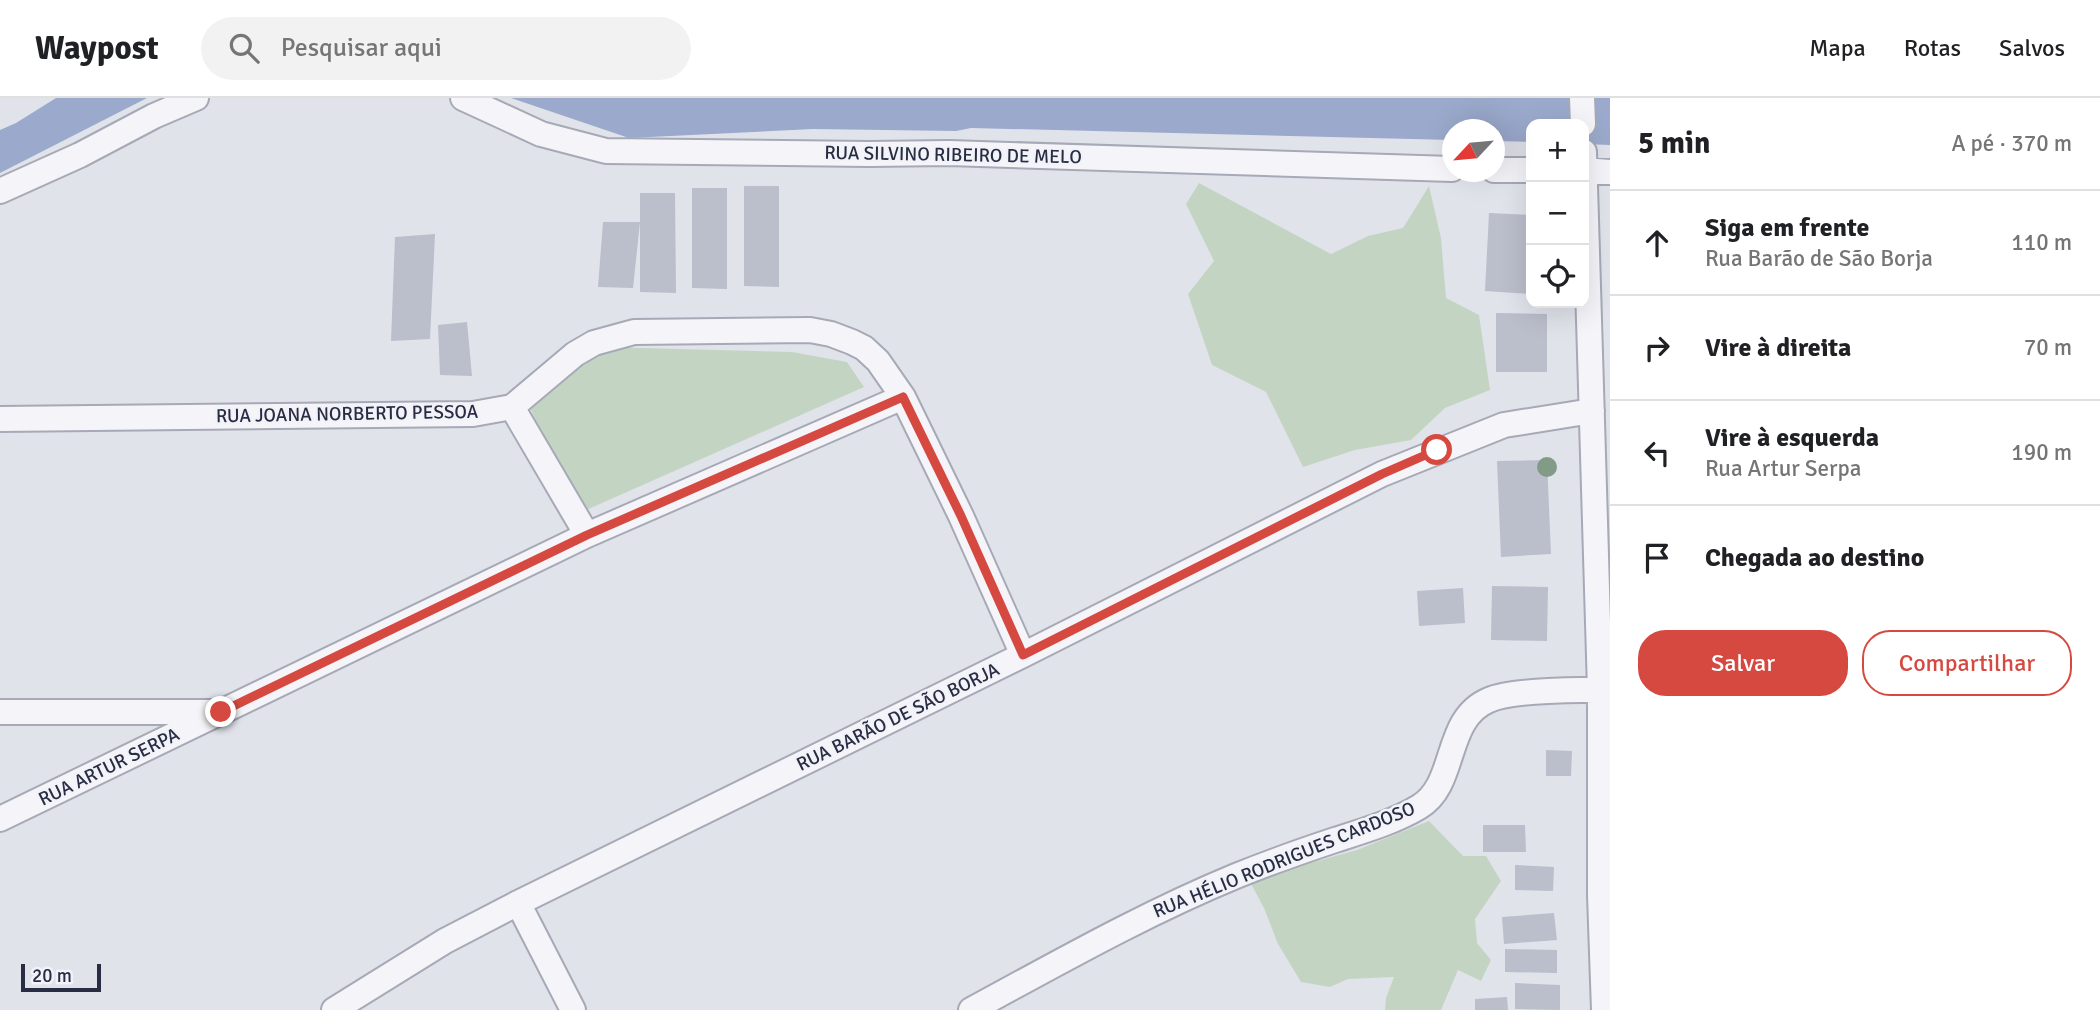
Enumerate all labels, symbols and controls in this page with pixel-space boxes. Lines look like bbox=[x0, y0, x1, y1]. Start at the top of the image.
search box bbox=[201, 17, 691, 80]
text: Waypost bbox=[35, 28, 159, 69]
icon: search bbox=[225, 29, 263, 67]
text: Pesquisar aqui bbox=[281, 32, 442, 64]
text: Mapa bbox=[1809, 33, 1866, 63]
text: Rotas bbox=[1904, 33, 1961, 63]
text: Salvos bbox=[1999, 33, 2065, 63]
north arrow bbox=[1442, 119, 1505, 182]
map controls bbox=[1526, 119, 1589, 308]
button: + bbox=[1526, 119, 1589, 182]
text: 5 min bbox=[1638, 125, 1710, 162]
text: A pé · 370 m bbox=[1951, 129, 2072, 158]
street label: RUA SILVINO RIBEIRO DE MELO bbox=[824, 141, 1082, 169]
button: − bbox=[1526, 182, 1589, 245]
text: Siga em frente bbox=[1705, 212, 1869, 244]
icon: ahead bbox=[1638, 224, 1676, 262]
text: 110 m bbox=[2011, 228, 2072, 257]
text: Rua Barão de São Borja bbox=[1705, 244, 1933, 273]
button: locate bbox=[1526, 245, 1589, 308]
icon: right bbox=[1638, 329, 1676, 367]
text: Vire à direita bbox=[1705, 332, 1851, 364]
text: 70 m bbox=[2024, 333, 2072, 362]
street label: RUA JOANA NORBERTO PESSOA bbox=[216, 400, 479, 428]
text: Vire à esquerda bbox=[1705, 422, 1879, 454]
route start bbox=[1421, 434, 1452, 465]
icon: left bbox=[1638, 434, 1676, 472]
text: 190 m bbox=[2011, 438, 2072, 467]
text: Rua Artur Serpa bbox=[1705, 454, 1861, 483]
icon: arrive bbox=[1638, 539, 1676, 577]
text: Chegada ao destino bbox=[1705, 542, 1924, 574]
button: Salvar bbox=[1638, 630, 1848, 696]
button: Compartilhar bbox=[1862, 630, 2072, 696]
street label: RUA BARÃO DE SÃO BORJA bbox=[793, 657, 1004, 777]
route end bbox=[205, 696, 236, 727]
street label: RUA ARTUR SERPA bbox=[35, 722, 184, 811]
street label: RUA HÉLIO RODRIGUES CARDOSO bbox=[1149, 796, 1419, 924]
scale bar bbox=[21, 961, 102, 993]
text: 20 m bbox=[32, 964, 72, 988]

